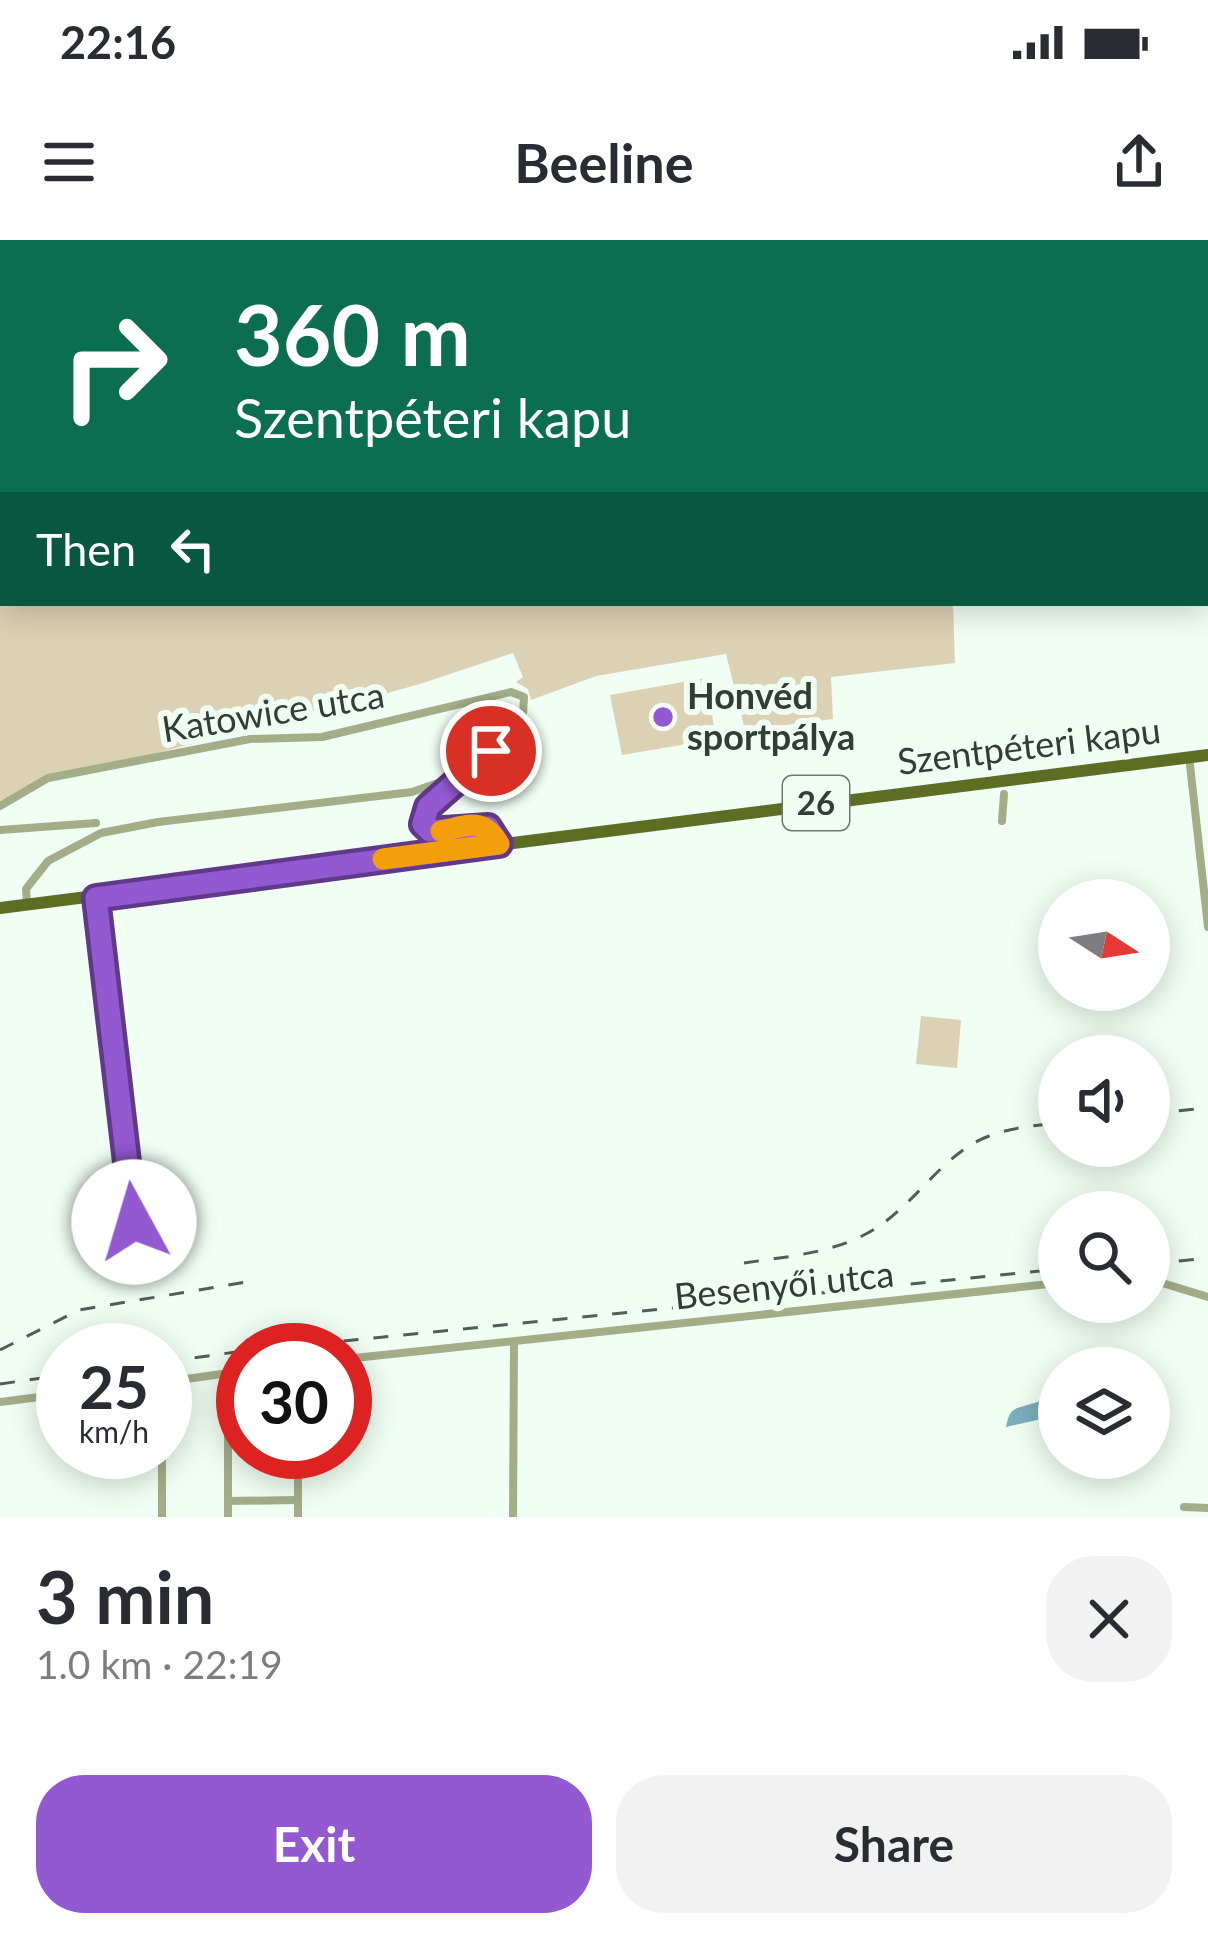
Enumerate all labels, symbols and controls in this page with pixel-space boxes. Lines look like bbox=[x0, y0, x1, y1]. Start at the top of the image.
text: 22:16 bbox=[60, 15, 176, 69]
icon: menu bbox=[36, 129, 102, 195]
icon: share bbox=[1106, 129, 1172, 195]
text: Beeline bbox=[514, 130, 694, 195]
text: 360 m bbox=[234, 283, 471, 384]
icon: right bbox=[36, 288, 192, 444]
text: Szentpéteri kapu bbox=[234, 385, 631, 450]
icon: left bbox=[160, 516, 226, 582]
text: Then bbox=[36, 522, 136, 576]
street label: Katowice utca bbox=[159, 672, 387, 750]
place label: Honvéd sportpálya bbox=[687, 673, 855, 758]
pin bbox=[440, 700, 542, 802]
marker: Honvéd sportpálya bbox=[650, 704, 676, 730]
street label: Szentpéteri kapu bbox=[895, 707, 1163, 783]
icon: arrive bbox=[458, 718, 524, 784]
road number: 26 bbox=[783, 776, 849, 830]
north arrow bbox=[1038, 879, 1170, 1011]
map controls bbox=[1038, 879, 1170, 1479]
button: sound bbox=[1038, 1035, 1170, 1167]
position arrow bbox=[71, 1159, 197, 1285]
button: search bbox=[1038, 1191, 1170, 1323]
street label: Besenyői utca bbox=[672, 1251, 896, 1317]
speed limit sign: 30 bbox=[216, 1323, 372, 1479]
button: layers bbox=[1038, 1347, 1170, 1479]
text: 25 bbox=[79, 1350, 149, 1422]
text: km/h bbox=[79, 1413, 149, 1449]
text: 3 min bbox=[36, 1553, 214, 1639]
button: close bbox=[1046, 1556, 1172, 1682]
text: 1.0 km · 22:19 bbox=[36, 1641, 283, 1687]
button: Exit bbox=[36, 1775, 592, 1913]
button: Share bbox=[616, 1775, 1172, 1913]

